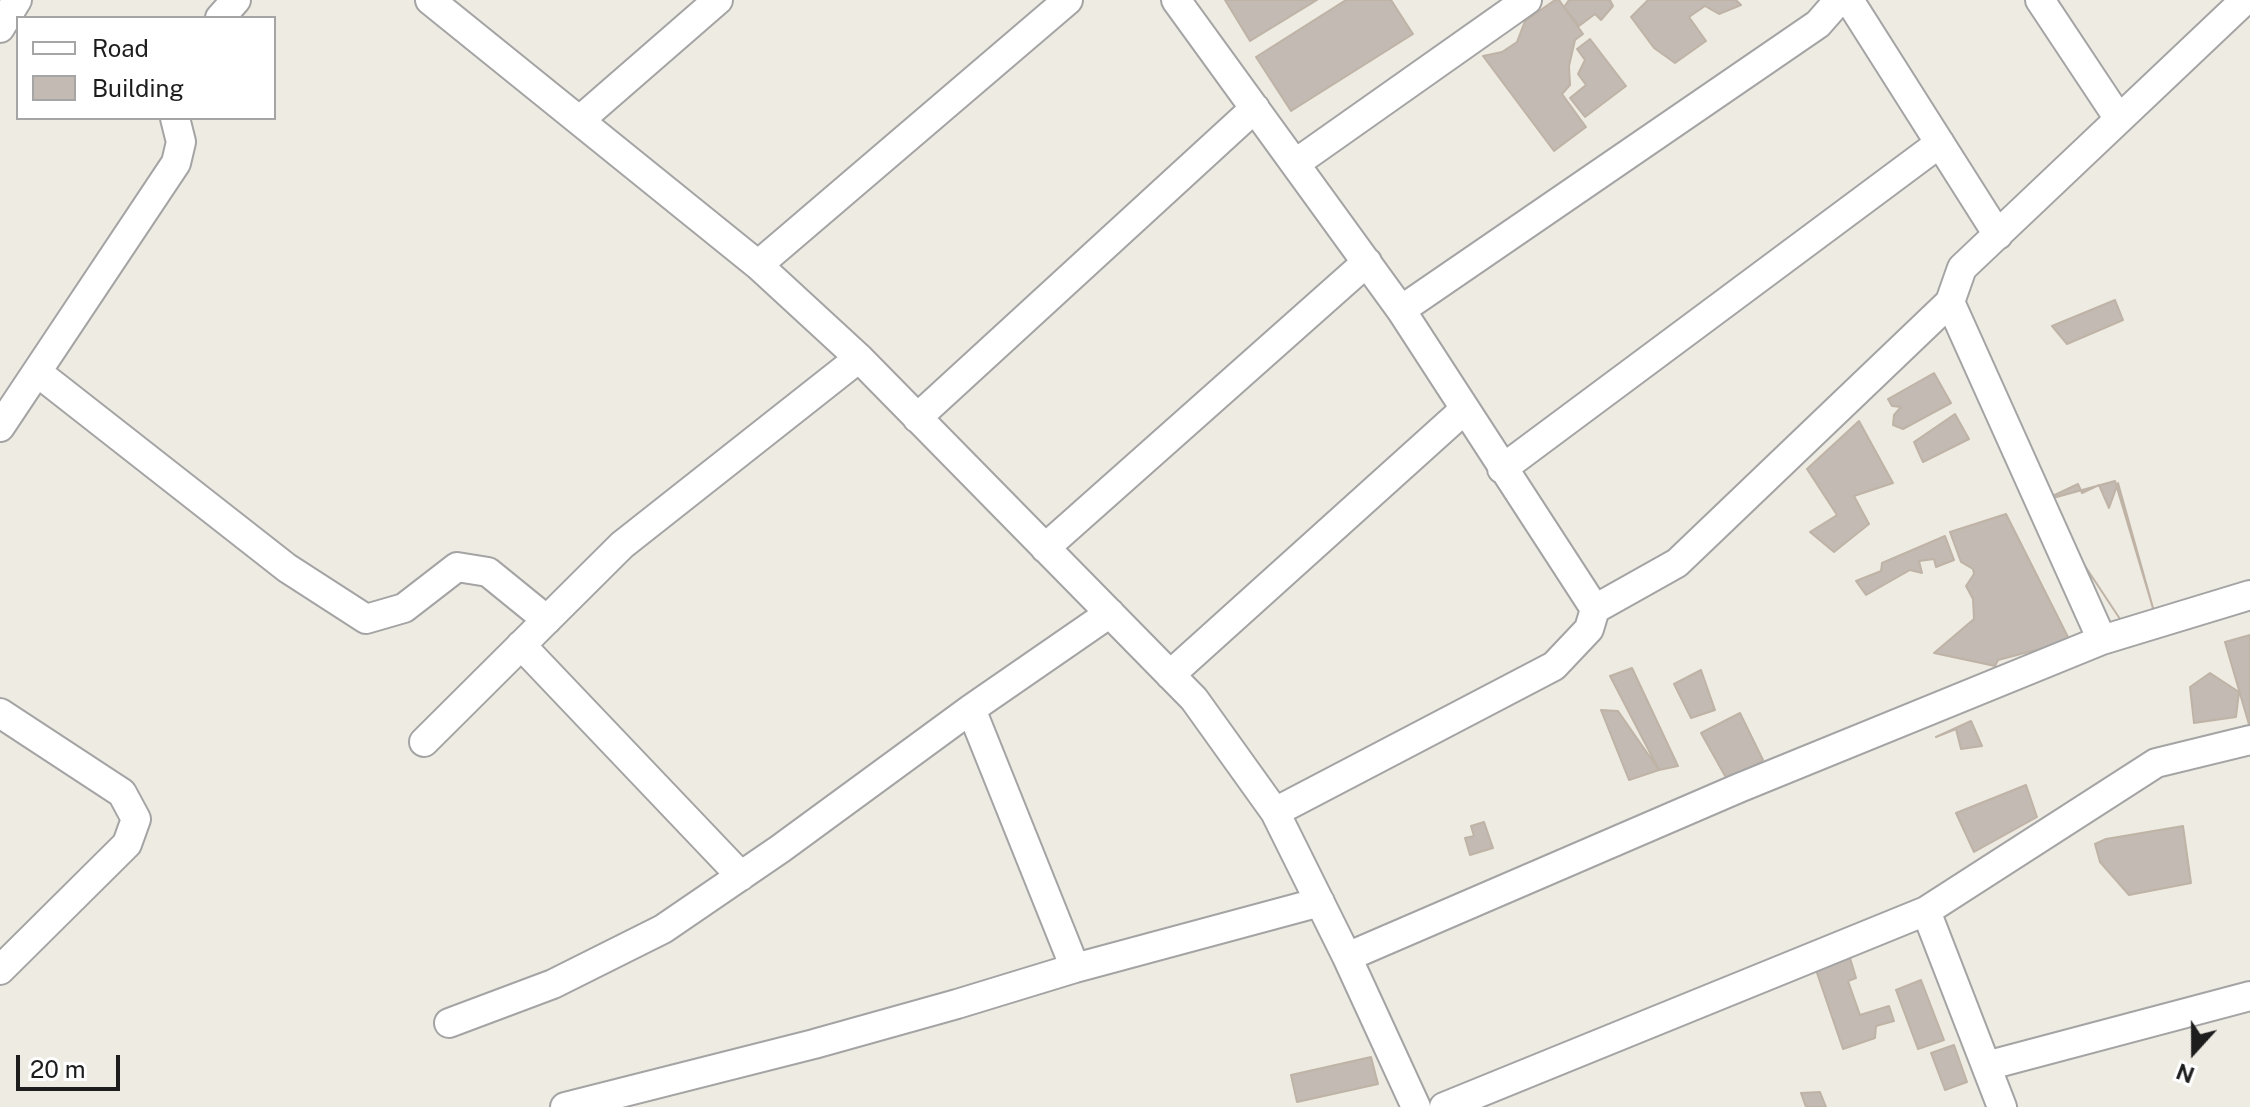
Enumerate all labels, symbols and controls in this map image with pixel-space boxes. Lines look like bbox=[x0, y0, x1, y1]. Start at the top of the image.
legend bbox=[16, 16, 276, 120]
text: Road bbox=[92, 34, 149, 62]
text: Building bbox=[92, 74, 184, 102]
north arrow bbox=[2154, 1011, 2234, 1091]
scale bar bbox=[20, 1039, 124, 1089]
text: 20 m bbox=[30, 1055, 86, 1083]
text: N bbox=[2173, 1058, 2198, 1089]

